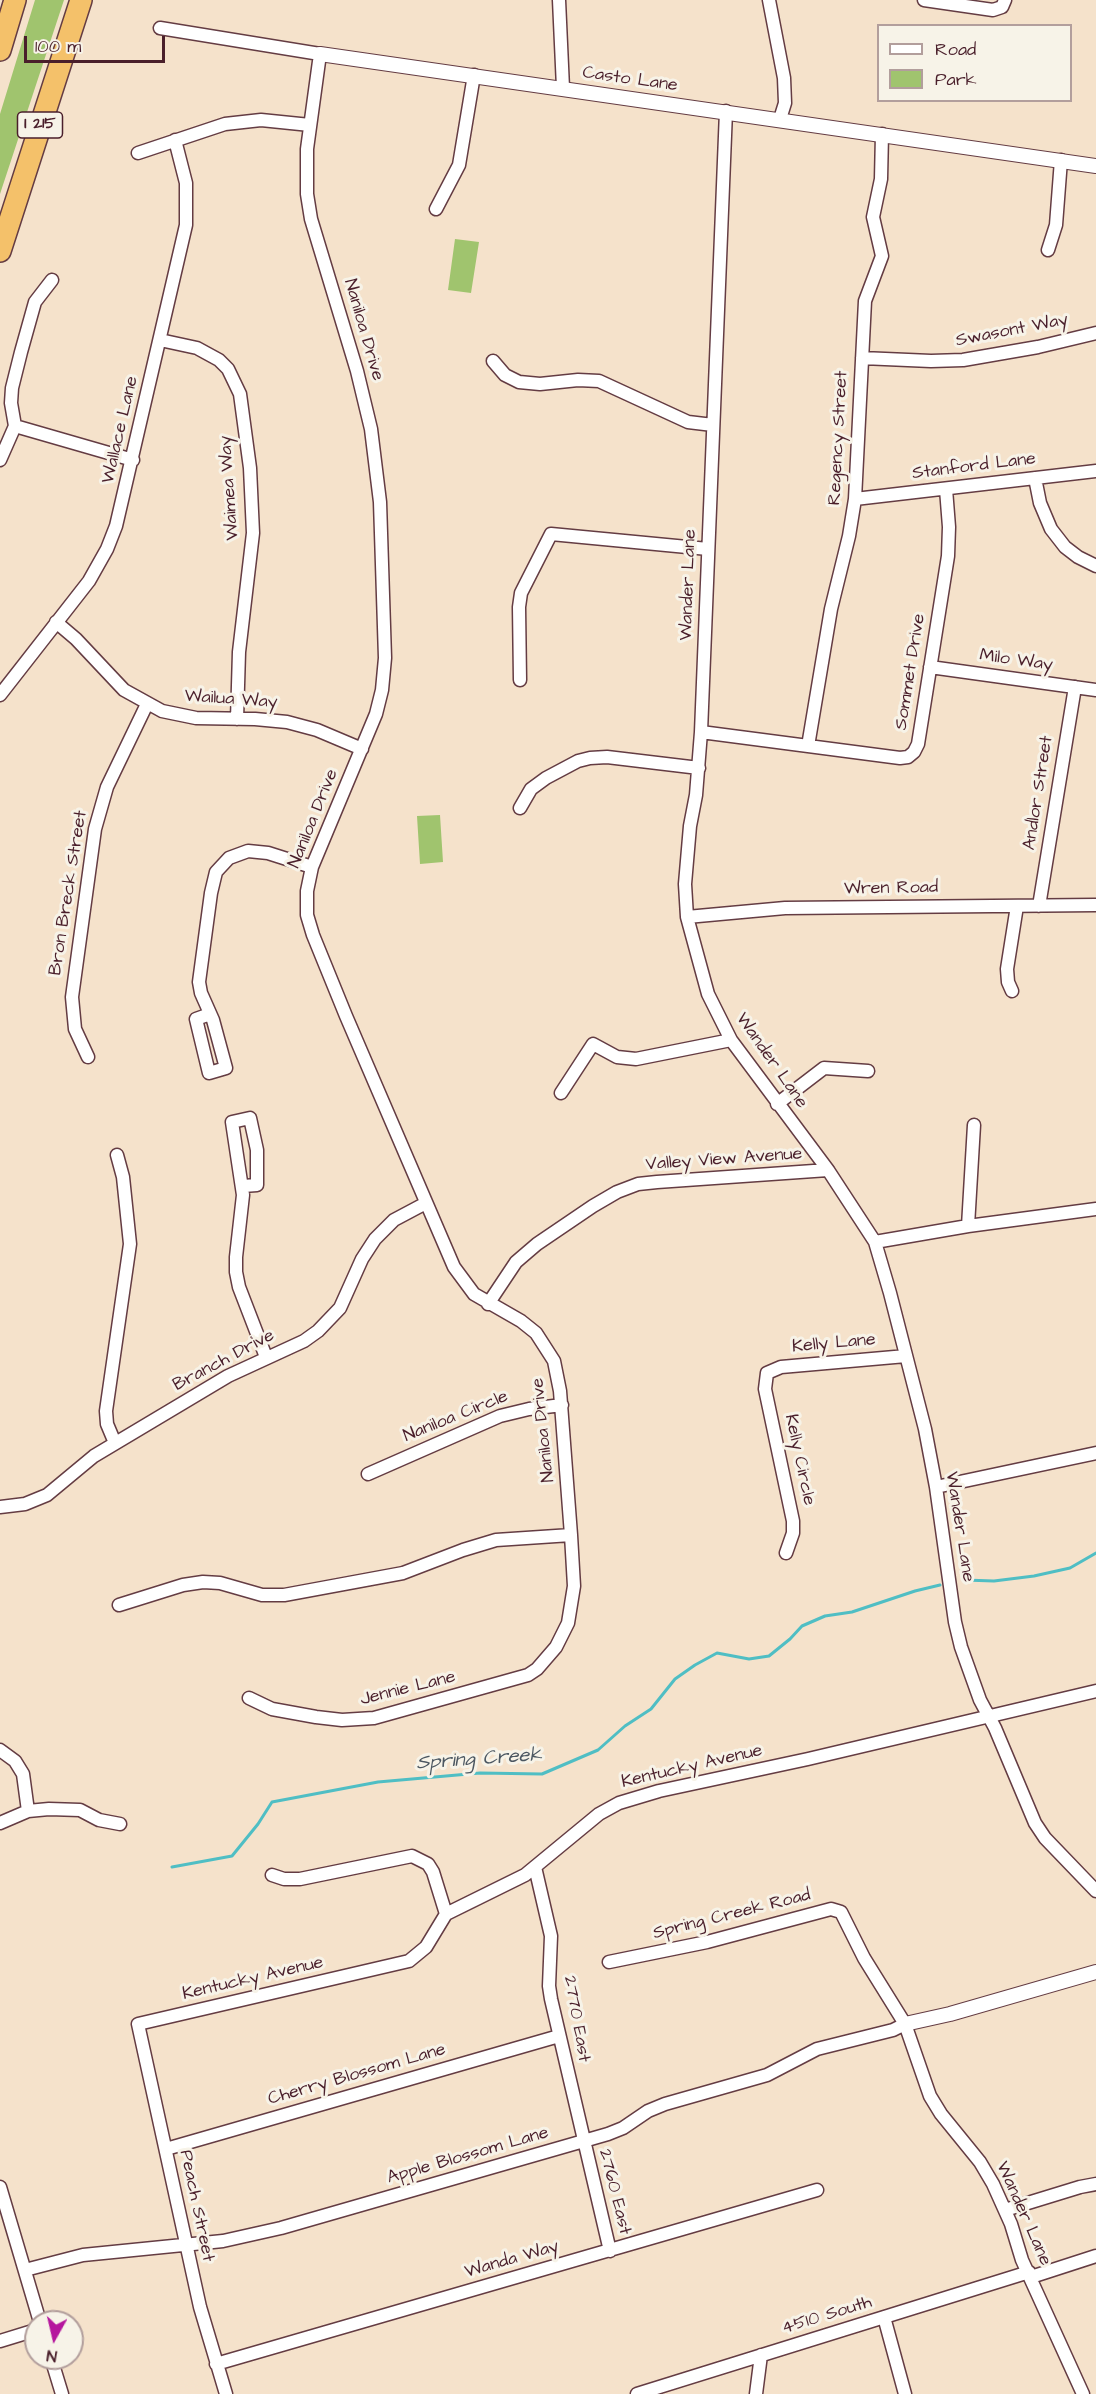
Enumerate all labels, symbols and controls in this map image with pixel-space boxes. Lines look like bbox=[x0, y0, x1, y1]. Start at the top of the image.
scale bar bbox=[27, 24, 168, 62]
legend bbox=[877, 24, 1072, 102]
text: 100 m bbox=[35, 34, 81, 59]
text: Road bbox=[935, 37, 976, 62]
street label: Casto Lane bbox=[581, 63, 679, 97]
text: Park bbox=[935, 67, 977, 92]
road number: I 215 bbox=[18, 112, 63, 138]
street label: Naniloa Drive bbox=[338, 277, 388, 383]
street label: Swasont Way bbox=[954, 310, 1070, 352]
street label: Regency Street bbox=[825, 370, 853, 506]
street label: Wallace Lane bbox=[98, 374, 144, 486]
street label: Waimea Way bbox=[216, 435, 244, 541]
street label: Stanford Lane bbox=[911, 449, 1037, 485]
street label: Wander Lane bbox=[676, 529, 702, 641]
street label: Sommet Drive bbox=[891, 612, 931, 732]
street label: Milo Way bbox=[978, 645, 1054, 677]
street label: Wailua Way bbox=[184, 686, 278, 714]
street label: Andlor Street bbox=[1019, 734, 1059, 852]
street label: Naniloa Drive bbox=[284, 766, 344, 872]
street label: Bron Breck Street bbox=[45, 809, 93, 977]
street label: Wren Road bbox=[844, 877, 938, 901]
street label: Wander Lane bbox=[730, 1009, 812, 1113]
street label: Valley View Avenue bbox=[645, 1144, 803, 1176]
street label: Branch Drive bbox=[170, 1325, 278, 1397]
street label: Kelly Lane bbox=[791, 1330, 877, 1358]
street label: Naniloa Drive bbox=[528, 1377, 560, 1483]
street label: Naniloa Circle bbox=[401, 1386, 511, 1448]
street label: Kelly Circle bbox=[779, 1412, 819, 1508]
street label: Wander Lane bbox=[940, 1470, 978, 1584]
street label: Jennie Lane bbox=[358, 1667, 458, 1711]
street label: Kentucky Avenue bbox=[619, 1740, 765, 1794]
water label: Spring Creek bbox=[416, 1744, 542, 1776]
street label: Spring Creek Road bbox=[651, 1885, 813, 1945]
street label: Kentucky Avenue bbox=[180, 1952, 326, 2006]
street label: 2770 East bbox=[558, 1974, 594, 2064]
street label: Cherry Blossom Lane bbox=[266, 2039, 448, 2111]
street label: Apple Blossom Lane bbox=[385, 2123, 551, 2189]
street label: 2760 East bbox=[593, 2147, 635, 2237]
street label: Peach Street bbox=[174, 2148, 218, 2264]
street label: Wander Lane bbox=[990, 2159, 1056, 2269]
street label: Wanda Way bbox=[463, 2236, 561, 2284]
street label: 4510 South bbox=[779, 2292, 875, 2340]
north arrow bbox=[24, 2310, 84, 2370]
text: N bbox=[45, 2344, 58, 2367]

